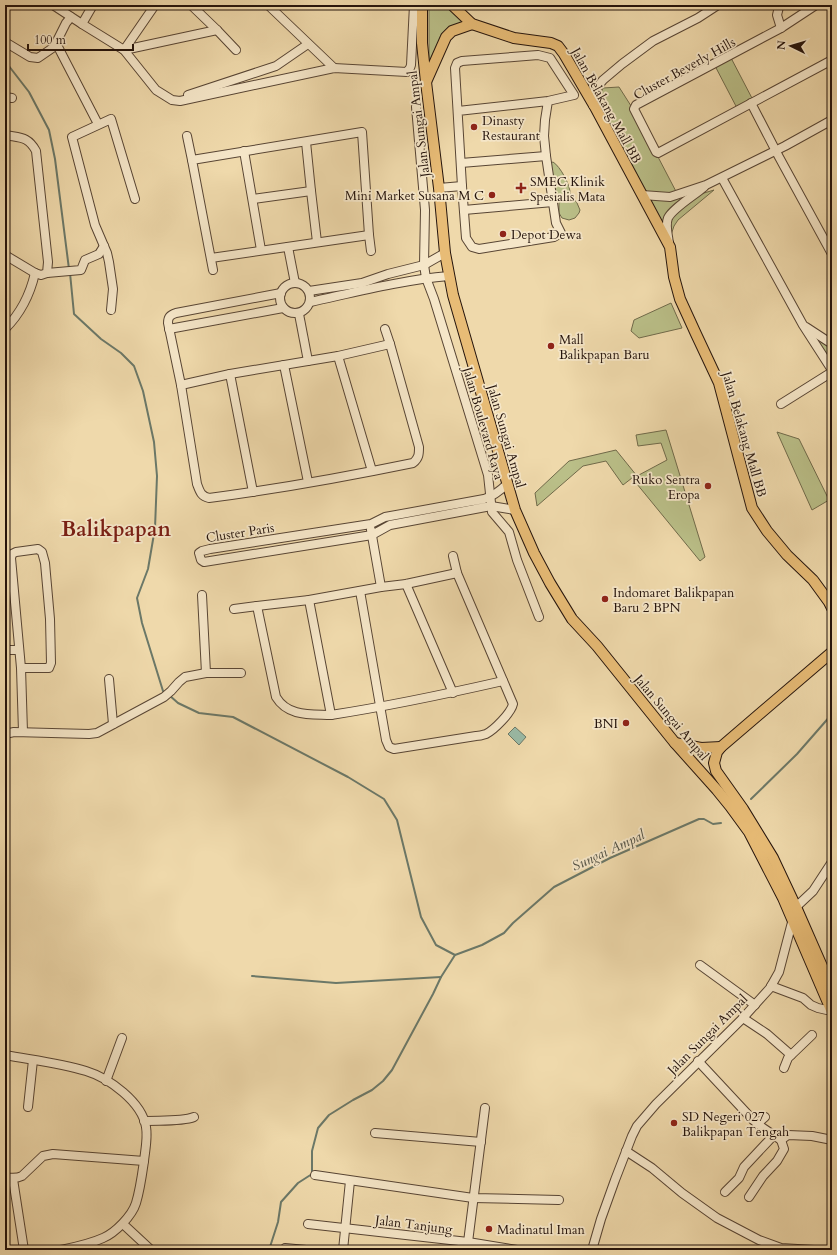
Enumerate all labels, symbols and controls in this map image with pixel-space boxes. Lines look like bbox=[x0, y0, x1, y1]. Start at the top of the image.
scale bar bbox=[28, 26, 133, 52]
north arrow bbox=[771, 26, 811, 66]
text: 100 m bbox=[34, 32, 67, 48]
street label: Cluster Beverly Hills bbox=[630, 33, 739, 104]
text: N bbox=[774, 39, 789, 51]
street label: Jalan Belakang Mall BB bbox=[566, 43, 646, 167]
street label: Jalan Sungai Ampal bbox=[403, 69, 435, 180]
place label: Dinasty Restaurant bbox=[482, 112, 540, 145]
marker: Dinasty Restaurant bbox=[469, 122, 479, 132]
place label: SMEC Klinik Spesialis Mata bbox=[530, 173, 606, 206]
marker: SMEC Klinik Spesialis Mata bbox=[515, 182, 527, 194]
place label: Mini Market Susana M C bbox=[345, 187, 484, 205]
marker: Mini Market Susana M C bbox=[487, 190, 497, 200]
place label: Depot Dewa bbox=[511, 226, 582, 244]
marker: Depot Dewa bbox=[498, 229, 508, 239]
place label: Mall Balikpapan Baru bbox=[559, 331, 650, 364]
marker: Mall Balikpapan Baru bbox=[546, 341, 556, 351]
street label: Jalan Boulevard Raya bbox=[458, 363, 508, 482]
street label: Jalan Belakang Mall BB bbox=[717, 367, 771, 499]
street label: Jalan Sungai Ampal bbox=[482, 380, 530, 491]
place label: Ruko Sentra Eropa bbox=[632, 471, 700, 504]
marker: Ruko Sentra Eropa bbox=[703, 481, 713, 491]
district label: Balikpapan bbox=[61, 515, 171, 544]
street label: Cluster Paris bbox=[205, 519, 276, 547]
place label: Indomaret Balikpapan Baru 2 BPN bbox=[613, 584, 735, 617]
marker: Indomaret Balikpapan Baru 2 BPN bbox=[600, 594, 610, 604]
street label: Jalan Sungai Ampal bbox=[629, 669, 713, 765]
place label: BNI bbox=[594, 715, 618, 733]
marker: BNI bbox=[621, 718, 631, 728]
water label: Sungai Ampal bbox=[568, 825, 649, 876]
street label: Jalan Sungai Ampal bbox=[662, 990, 752, 1080]
place label: SD Negeri 027 Balikpapan Tengah bbox=[682, 1108, 789, 1141]
marker: SD Negeri 027 Balikpapan Tengah bbox=[669, 1118, 679, 1128]
street label: Jalan Tanjung bbox=[372, 1211, 454, 1239]
place label: Madinatul Iman bbox=[497, 1221, 586, 1239]
marker: Madinatul Iman bbox=[484, 1224, 494, 1234]

